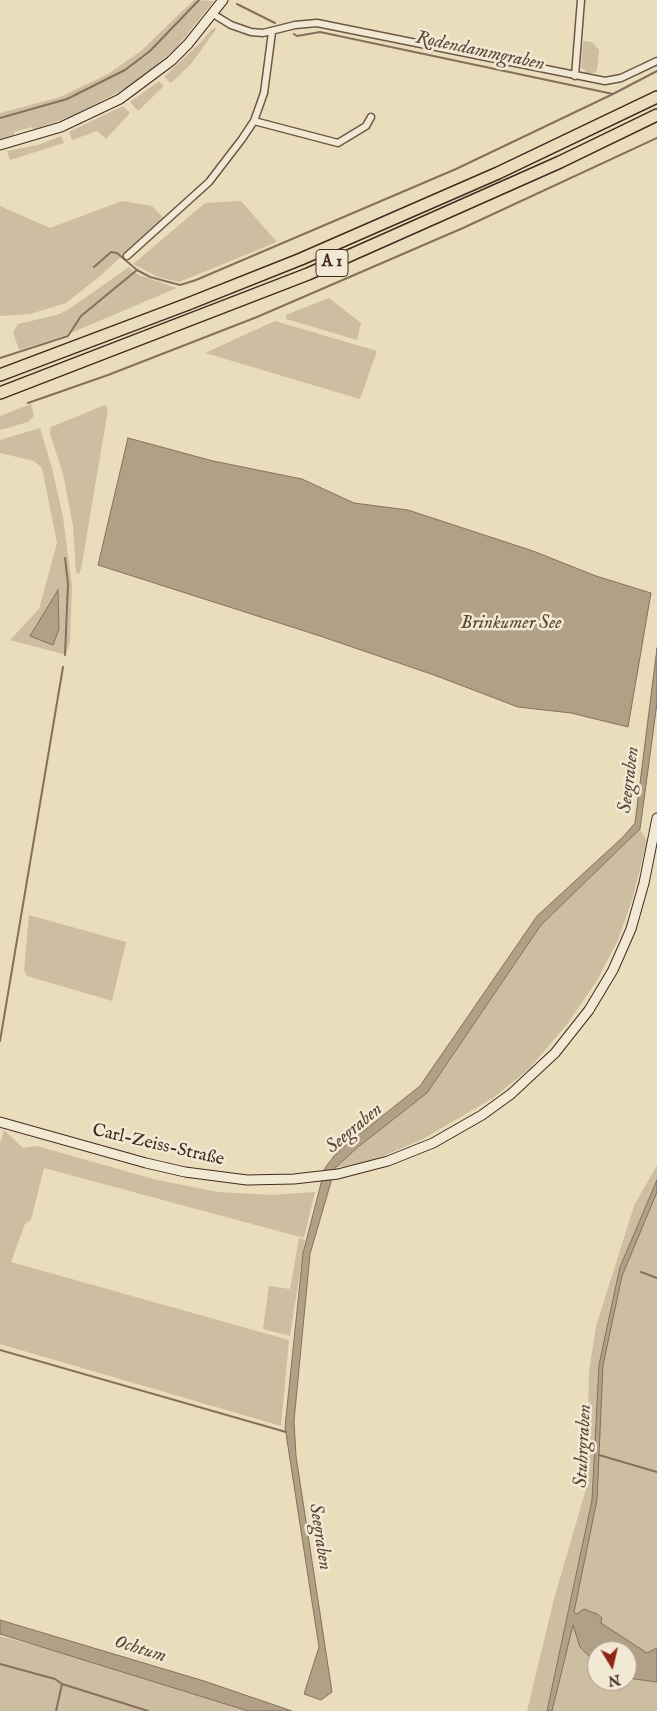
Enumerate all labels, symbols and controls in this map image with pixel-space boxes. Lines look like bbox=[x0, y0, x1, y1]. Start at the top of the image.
water label: Rodendammgraben bbox=[413, 27, 547, 77]
road number: A 1 bbox=[316, 250, 348, 276]
water label: Brinkumer See bbox=[460, 613, 562, 635]
water label: Seegraben bbox=[615, 745, 645, 815]
water label: Seegraben bbox=[322, 1099, 388, 1159]
street label: Carl-Zeiss-Straße bbox=[90, 1120, 226, 1172]
water label: Stuhrgraben bbox=[570, 1404, 598, 1488]
water label: Seegraben bbox=[302, 1502, 336, 1572]
water label: Ochtum bbox=[111, 1631, 169, 1669]
north arrow bbox=[587, 1641, 637, 1691]
text: N bbox=[607, 1670, 622, 1690]

